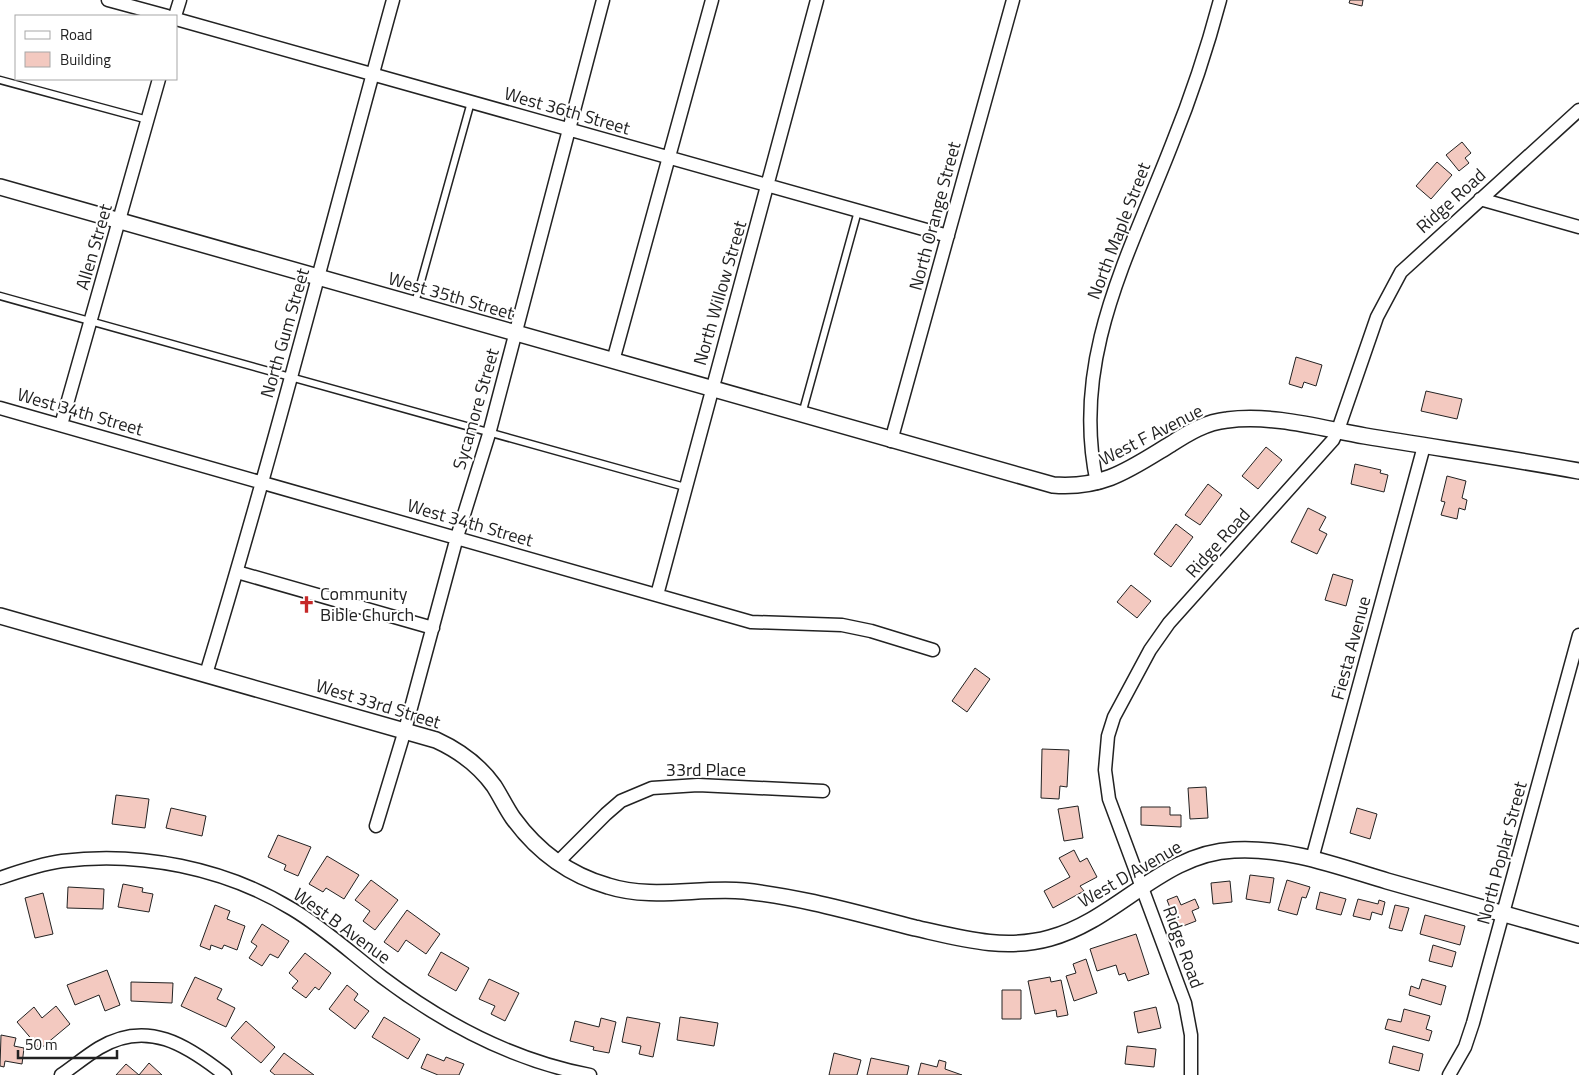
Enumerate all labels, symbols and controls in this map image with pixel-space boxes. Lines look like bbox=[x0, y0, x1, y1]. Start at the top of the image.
legend bbox=[15, 15, 178, 80]
text: Road bbox=[60, 23, 92, 46]
text: Building bbox=[60, 48, 111, 71]
street label: West 36th Street bbox=[501, 80, 634, 142]
street label: North Orange Street bbox=[902, 138, 968, 293]
street label: North Maple Street bbox=[1080, 158, 1157, 303]
street label: Ridge Road bbox=[1410, 162, 1492, 239]
street label: Allen Street bbox=[68, 200, 119, 293]
street label: North Willow Street bbox=[686, 217, 753, 368]
street label: North Gum Street bbox=[253, 264, 316, 401]
street label: West 35th Street bbox=[385, 265, 518, 327]
street label: Sycamore Street bbox=[445, 344, 506, 473]
street label: West 34th Street bbox=[14, 381, 147, 443]
street label: West F Avenue bbox=[1094, 397, 1207, 472]
street label: West 34th Street bbox=[404, 492, 537, 554]
street label: Ridge Road bbox=[1179, 502, 1256, 584]
place label: Community Bible Church bbox=[320, 580, 414, 628]
street label: Fiesta Avenue bbox=[1324, 593, 1377, 703]
church icon: Community Bible Church bbox=[296, 594, 316, 614]
street label: West 33rd Street bbox=[312, 672, 445, 736]
street label: 33rd Place bbox=[666, 756, 746, 783]
street label: North Poplar Street bbox=[1469, 778, 1534, 927]
street label: West D Avenue bbox=[1073, 833, 1186, 914]
street label: West B Avenue bbox=[288, 881, 397, 970]
street label: Ridge Road bbox=[1156, 902, 1211, 992]
scale bar bbox=[18, 1028, 116, 1060]
text: 50 m bbox=[25, 1033, 58, 1056]

